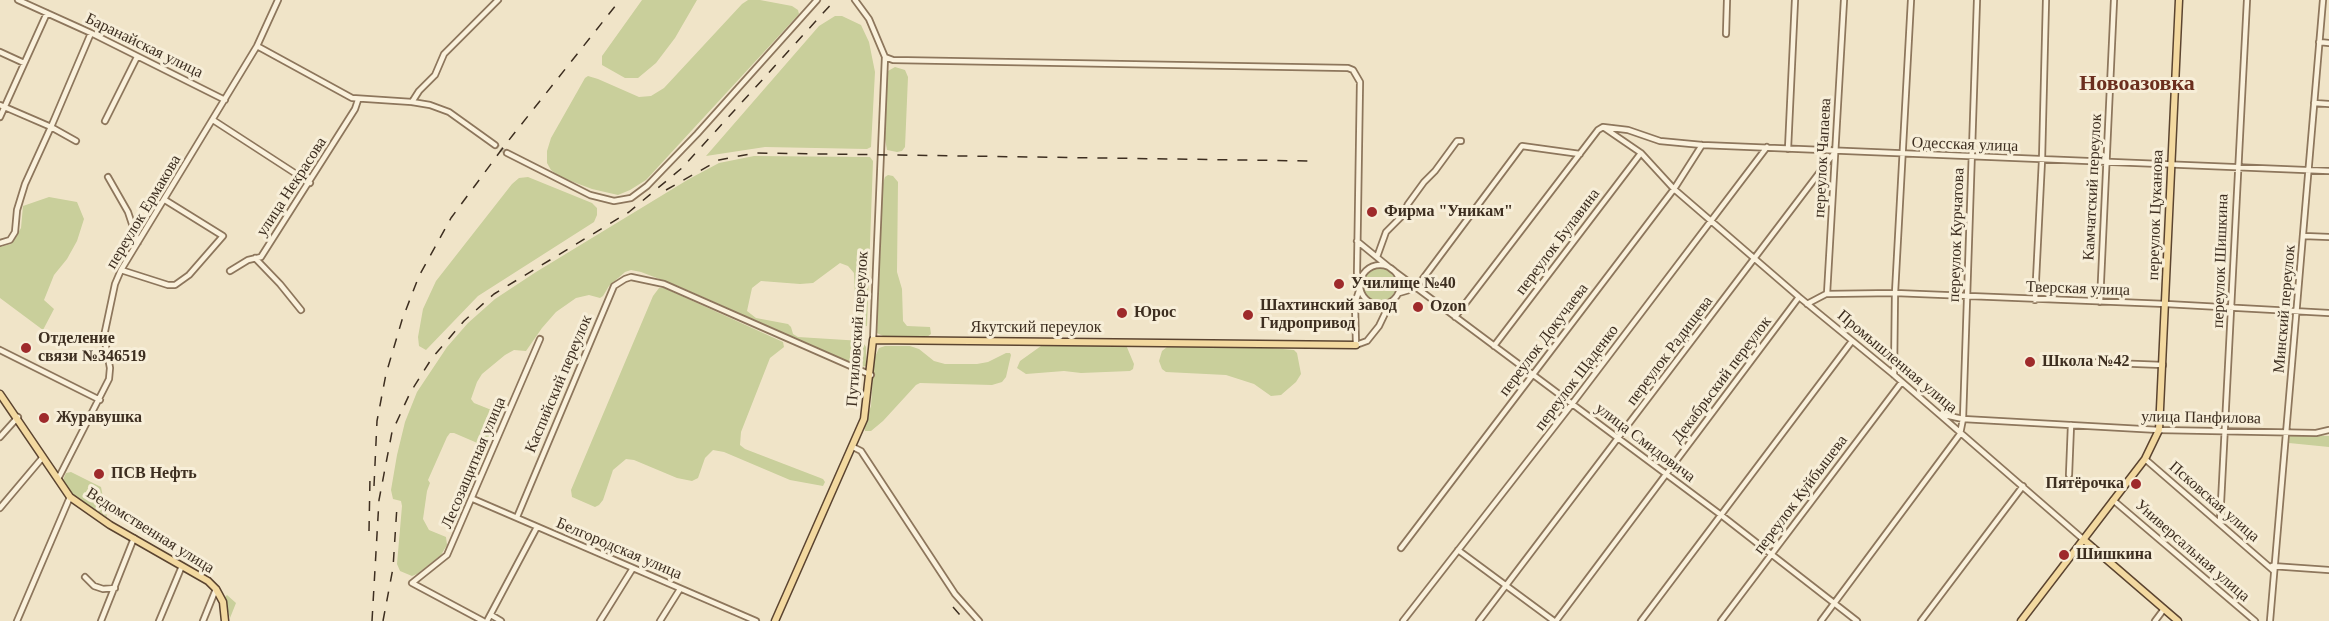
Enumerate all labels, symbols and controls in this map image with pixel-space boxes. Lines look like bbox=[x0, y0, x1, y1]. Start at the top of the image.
street label: Баранайская улица bbox=[82, 9, 206, 83]
district label: Новоазовка bbox=[2079, 71, 2195, 97]
street label: переулок Чапаева bbox=[1810, 98, 1836, 218]
street label: Камчатский переулок bbox=[2080, 113, 2106, 261]
street label: улица Некрасова bbox=[253, 134, 331, 240]
street label: Одесская улица bbox=[1911, 134, 2019, 156]
street label: переулок Цуканова bbox=[2144, 149, 2168, 281]
street label: переулок Ермакова bbox=[102, 152, 186, 272]
street label: переулок Курчатова bbox=[1945, 167, 1969, 303]
street label: переулок Булавина bbox=[1512, 185, 1604, 299]
street label: переулок Шишкина bbox=[2209, 193, 2233, 329]
place label: Фирма "Уникам" bbox=[1384, 202, 1513, 222]
marker: Фирма "Уникам" bbox=[1365, 205, 1379, 219]
street label: Минский переулок bbox=[2270, 244, 2300, 374]
street label: Путиловский переулок bbox=[843, 251, 873, 407]
place label: Училище №40 bbox=[1351, 274, 1456, 294]
marker: Училище №40 bbox=[1332, 277, 1346, 291]
street label: Тверская улица bbox=[2026, 278, 2130, 300]
street label: переулок Докучаева bbox=[1495, 280, 1593, 400]
street label: переулок Радищева bbox=[1623, 293, 1717, 409]
place label: Шахтинский завод Гидропривод bbox=[1260, 296, 1397, 334]
place label: Ozon bbox=[1430, 297, 1466, 317]
marker: Ozon bbox=[1411, 300, 1425, 314]
place label: Юрос bbox=[1134, 303, 1176, 323]
marker: Юрос bbox=[1115, 306, 1129, 320]
street label: Промышленная улица bbox=[1833, 306, 1961, 418]
marker: Шахтинский завод Гидропривод bbox=[1241, 308, 1255, 322]
street label: Каспийский переулок bbox=[521, 312, 597, 456]
street label: Декабрьский переулок bbox=[1668, 313, 1776, 447]
street label: Якутский переулок bbox=[971, 318, 1101, 338]
street label: переулок Щаденко bbox=[1531, 321, 1623, 435]
place label: Отделение связи №346519 bbox=[38, 329, 146, 367]
marker: Отделение связи №346519 bbox=[19, 341, 33, 355]
place label: Школа №42 bbox=[2042, 352, 2129, 372]
marker: Школа №42 bbox=[2023, 355, 2037, 369]
street label: Лесозащитная улица bbox=[438, 394, 510, 532]
street label: улица Смидовича bbox=[1591, 399, 1699, 487]
street label: улица Панфилова bbox=[2141, 407, 2261, 429]
place label: Журавушка bbox=[56, 408, 142, 428]
marker: Журавушка bbox=[37, 411, 51, 425]
street label: переулок Куйбышева bbox=[1750, 432, 1852, 558]
street label: Псковская улица bbox=[2165, 457, 2263, 547]
place label: ПСВ Нефть bbox=[111, 464, 197, 484]
marker: ПСВ Нефть bbox=[92, 467, 106, 481]
place label: Пятёрочка bbox=[2045, 474, 2124, 494]
marker: Пятёрочка bbox=[2129, 477, 2143, 491]
street label: Ведомственная улица bbox=[82, 484, 218, 578]
street label: Универсальная улица bbox=[2131, 496, 2253, 606]
street label: Белгородская улица bbox=[553, 514, 685, 584]
place label: Шишкина bbox=[2076, 545, 2152, 565]
marker: Шишкина bbox=[2057, 548, 2071, 562]

